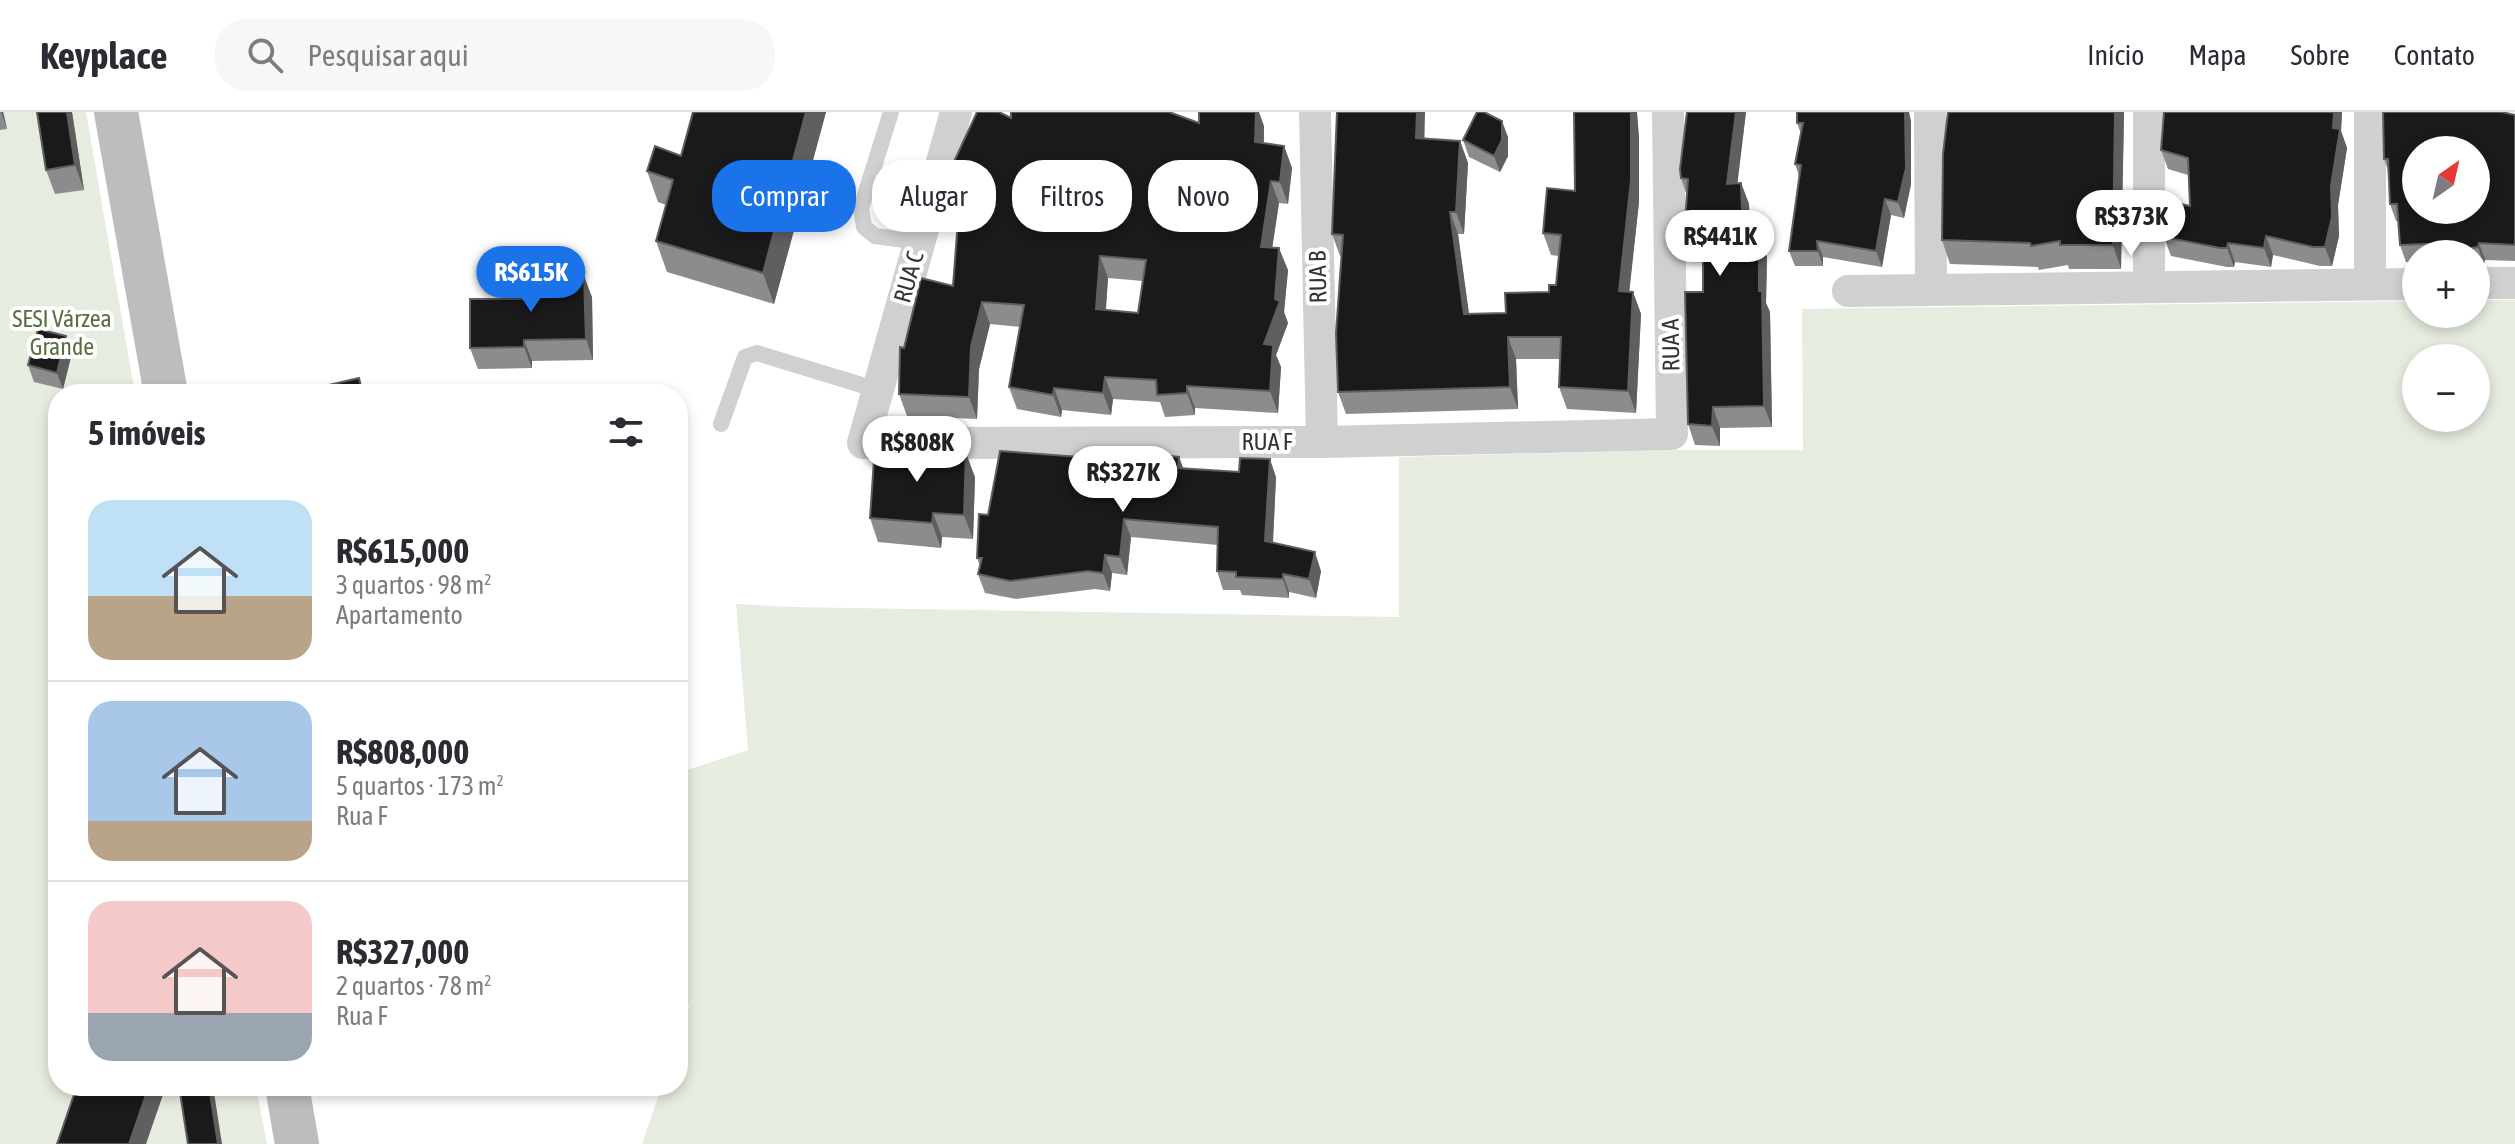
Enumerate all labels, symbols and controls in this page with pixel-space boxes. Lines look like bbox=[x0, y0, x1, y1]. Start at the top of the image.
search box bbox=[215, 19, 775, 91]
icon: search bbox=[243, 33, 287, 77]
text: Keyplace bbox=[40, 34, 167, 77]
text: Pesquisar aqui bbox=[307, 38, 469, 72]
text: Início bbox=[2087, 39, 2144, 71]
text: Mapa bbox=[2188, 39, 2246, 71]
text: Sobre bbox=[2290, 39, 2350, 71]
text: Contato bbox=[2394, 39, 2475, 71]
north arrow bbox=[2402, 136, 2490, 224]
map controls bbox=[2402, 136, 2490, 432]
chip: Comprar bbox=[712, 160, 856, 232]
chip: Alugar bbox=[872, 160, 996, 232]
chip: Filtros bbox=[1012, 160, 1132, 232]
chip: Novo bbox=[1148, 160, 1258, 232]
pin: R$373K bbox=[2066, 190, 2196, 258]
text: R$373K bbox=[2094, 201, 2168, 231]
pin: R$441K bbox=[1655, 210, 1785, 278]
text: R$441K bbox=[1683, 221, 1757, 251]
button: + bbox=[2402, 240, 2490, 328]
pin: R$615K bbox=[466, 246, 596, 314]
street label: RUA C bbox=[888, 248, 929, 306]
street label: RUA B bbox=[1304, 250, 1331, 304]
text: R$615K bbox=[494, 257, 568, 287]
park label: SESI Várzea Grande bbox=[12, 305, 112, 360]
street label: RUA A bbox=[1657, 318, 1684, 372]
button: − bbox=[2402, 344, 2490, 432]
icon: filters bbox=[604, 410, 648, 454]
text: 5 imóveis bbox=[88, 413, 206, 452]
pin: R$808K bbox=[852, 416, 982, 484]
text: R$808K bbox=[880, 427, 954, 457]
street label: RUA F bbox=[1242, 428, 1293, 455]
pin: R$327K bbox=[1058, 446, 1188, 514]
text: R$327K bbox=[1086, 457, 1160, 487]
text: R$615,000 bbox=[336, 531, 469, 570]
icon: home bbox=[152, 532, 248, 628]
text: 3 quartos · 98 m² bbox=[336, 570, 491, 600]
text: Apartamento bbox=[336, 600, 463, 630]
text: R$808,000 bbox=[336, 732, 469, 771]
icon: home bbox=[152, 733, 248, 829]
text: 5 quartos · 173 m² bbox=[336, 771, 504, 801]
text: Rua F bbox=[336, 801, 388, 831]
text: R$327,000 bbox=[336, 932, 469, 971]
icon: home bbox=[152, 933, 248, 1029]
text: 2 quartos · 78 m² bbox=[336, 971, 491, 1001]
text: Rua F bbox=[336, 1001, 388, 1031]

